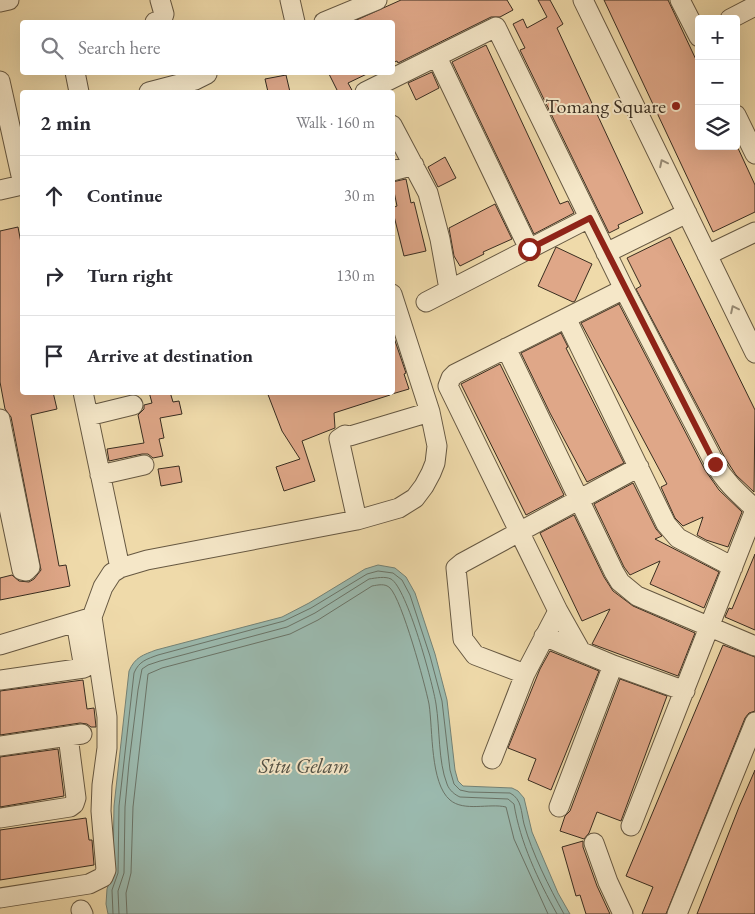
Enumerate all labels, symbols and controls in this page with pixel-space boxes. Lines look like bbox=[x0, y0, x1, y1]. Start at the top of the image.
map controls bbox=[695, 15, 740, 150]
button: + bbox=[695, 15, 740, 60]
search box bbox=[20, 20, 395, 75]
icon: search bbox=[38, 34, 66, 62]
text: Search here bbox=[78, 35, 160, 60]
button: − bbox=[695, 60, 740, 105]
place label: Tomang Square bbox=[545, 93, 666, 119]
marker: Tomang Square bbox=[670, 100, 682, 112]
button: layers bbox=[695, 105, 740, 150]
text: 2 min bbox=[40, 109, 91, 136]
text: Walk · 160 m bbox=[296, 112, 375, 133]
one-way arrow bbox=[658, 159, 669, 168]
icon: ahead bbox=[40, 182, 68, 210]
text: Continue bbox=[87, 183, 162, 208]
text: 30 m bbox=[344, 185, 375, 206]
route start bbox=[518, 238, 541, 261]
icon: right bbox=[40, 262, 68, 290]
text: Turn right bbox=[87, 263, 173, 288]
text: 130 m bbox=[336, 265, 375, 286]
one-way arrow bbox=[730, 306, 740, 315]
icon: arrive bbox=[40, 342, 68, 370]
text: Arrive at destination bbox=[87, 343, 253, 368]
route end bbox=[704, 453, 727, 476]
water label: Situ Gelam bbox=[258, 752, 349, 779]

